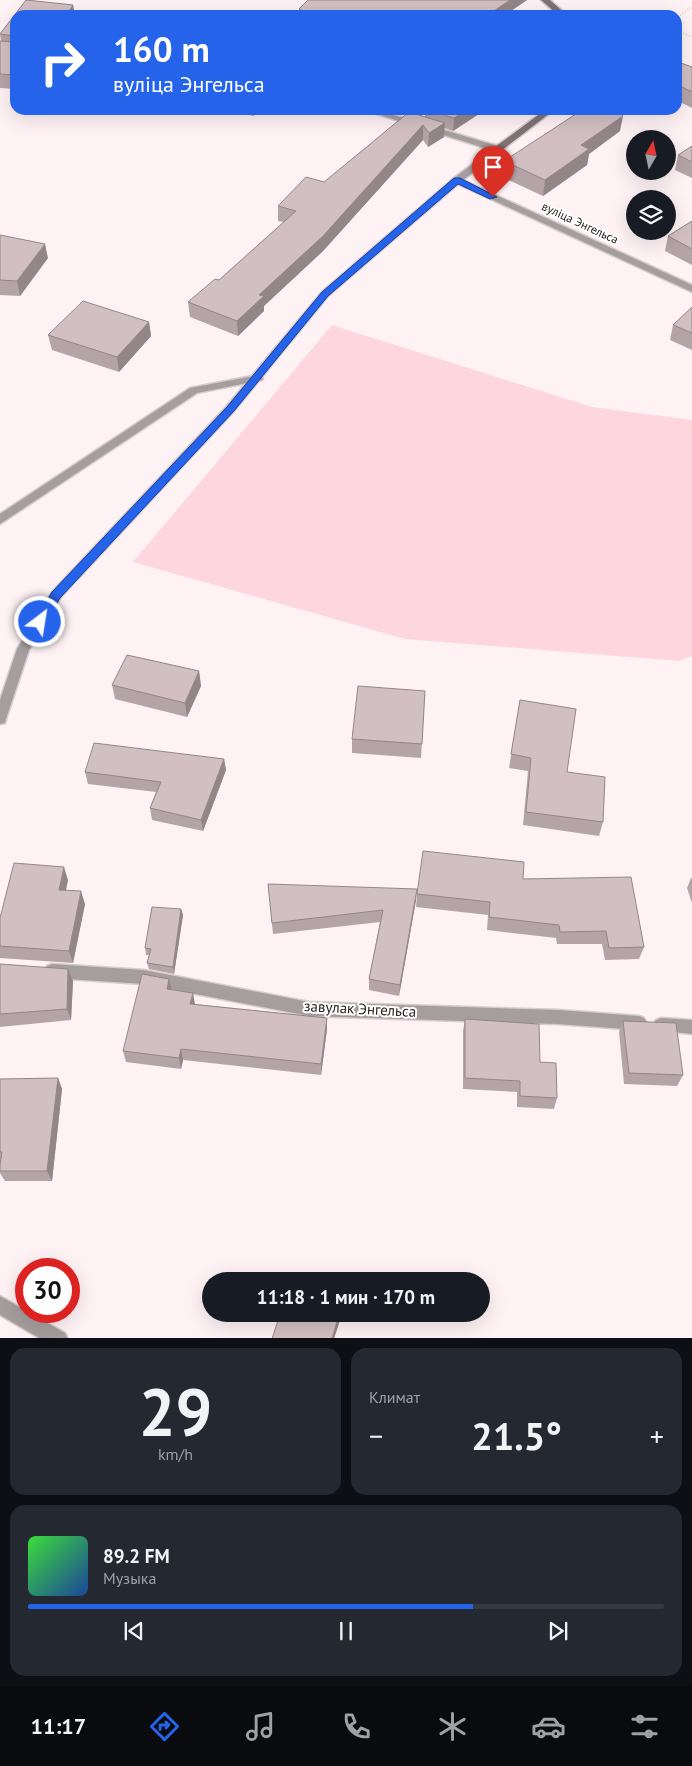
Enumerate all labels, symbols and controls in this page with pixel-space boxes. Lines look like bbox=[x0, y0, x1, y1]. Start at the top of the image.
text: 160 m bbox=[113, 26, 210, 72]
icon: right bbox=[30, 30, 95, 95]
text: вуліца Энгельса bbox=[113, 70, 265, 98]
north arrow bbox=[626, 130, 676, 180]
map controls bbox=[626, 130, 676, 240]
pin bbox=[472, 146, 514, 197]
icon: arrive bbox=[479, 153, 507, 181]
button: layers bbox=[626, 190, 676, 240]
street label: вуліца Энгельса bbox=[540, 198, 621, 247]
position arrow bbox=[13, 595, 65, 647]
street label: завулак Энгельса bbox=[303, 996, 417, 1021]
speed limit sign: 30 bbox=[15, 1258, 80, 1323]
text: 11:18 · 1 мин · 170 m bbox=[257, 1285, 435, 1309]
text: 29 bbox=[139, 1369, 212, 1453]
text: Климат bbox=[369, 1387, 420, 1407]
text: 21.5° bbox=[471, 1411, 562, 1460]
text: − bbox=[369, 1417, 383, 1454]
text: + bbox=[650, 1417, 664, 1454]
text: km/h bbox=[158, 1444, 193, 1464]
text: 89.2 FM bbox=[103, 1544, 170, 1568]
text: Музыка bbox=[103, 1568, 156, 1588]
icon: previous bbox=[120, 1617, 148, 1645]
icon: pause bbox=[332, 1617, 360, 1645]
icon: next bbox=[544, 1617, 572, 1645]
icon: directions bbox=[147, 1709, 182, 1744]
icon: music bbox=[243, 1709, 278, 1744]
icon: phone bbox=[339, 1709, 374, 1744]
icon: climate bbox=[435, 1709, 470, 1744]
icon: car bbox=[531, 1709, 566, 1744]
icon: filters bbox=[627, 1709, 662, 1744]
text: 11:17 bbox=[30, 1712, 86, 1740]

